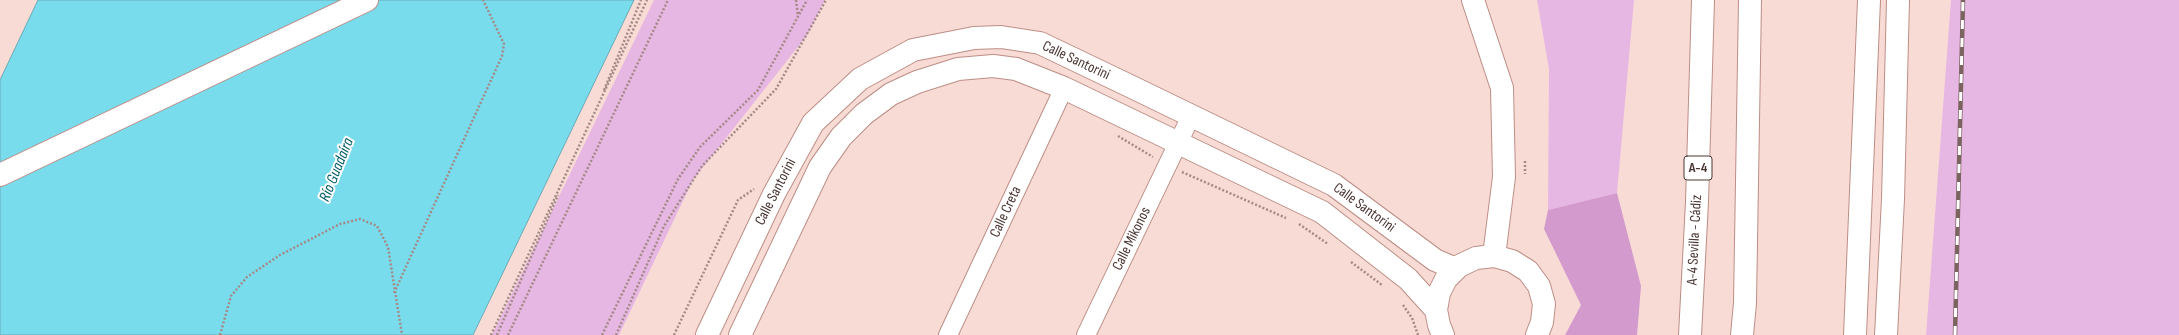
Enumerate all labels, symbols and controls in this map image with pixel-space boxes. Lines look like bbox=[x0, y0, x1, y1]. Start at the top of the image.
street label: Calle Santorini bbox=[1039, 38, 1113, 84]
water label: Río Guadaíra bbox=[316, 135, 358, 205]
street label: Calle Santorini bbox=[752, 156, 800, 228]
road number: A-4 bbox=[1684, 156, 1712, 180]
street label: Calle Santorini bbox=[1329, 179, 1399, 237]
street label: Calle Creta bbox=[986, 184, 1026, 240]
street label: A-4 Sevilla - Cádiz bbox=[1684, 195, 1706, 285]
street label: Calle Mikonos bbox=[1109, 204, 1155, 274]

